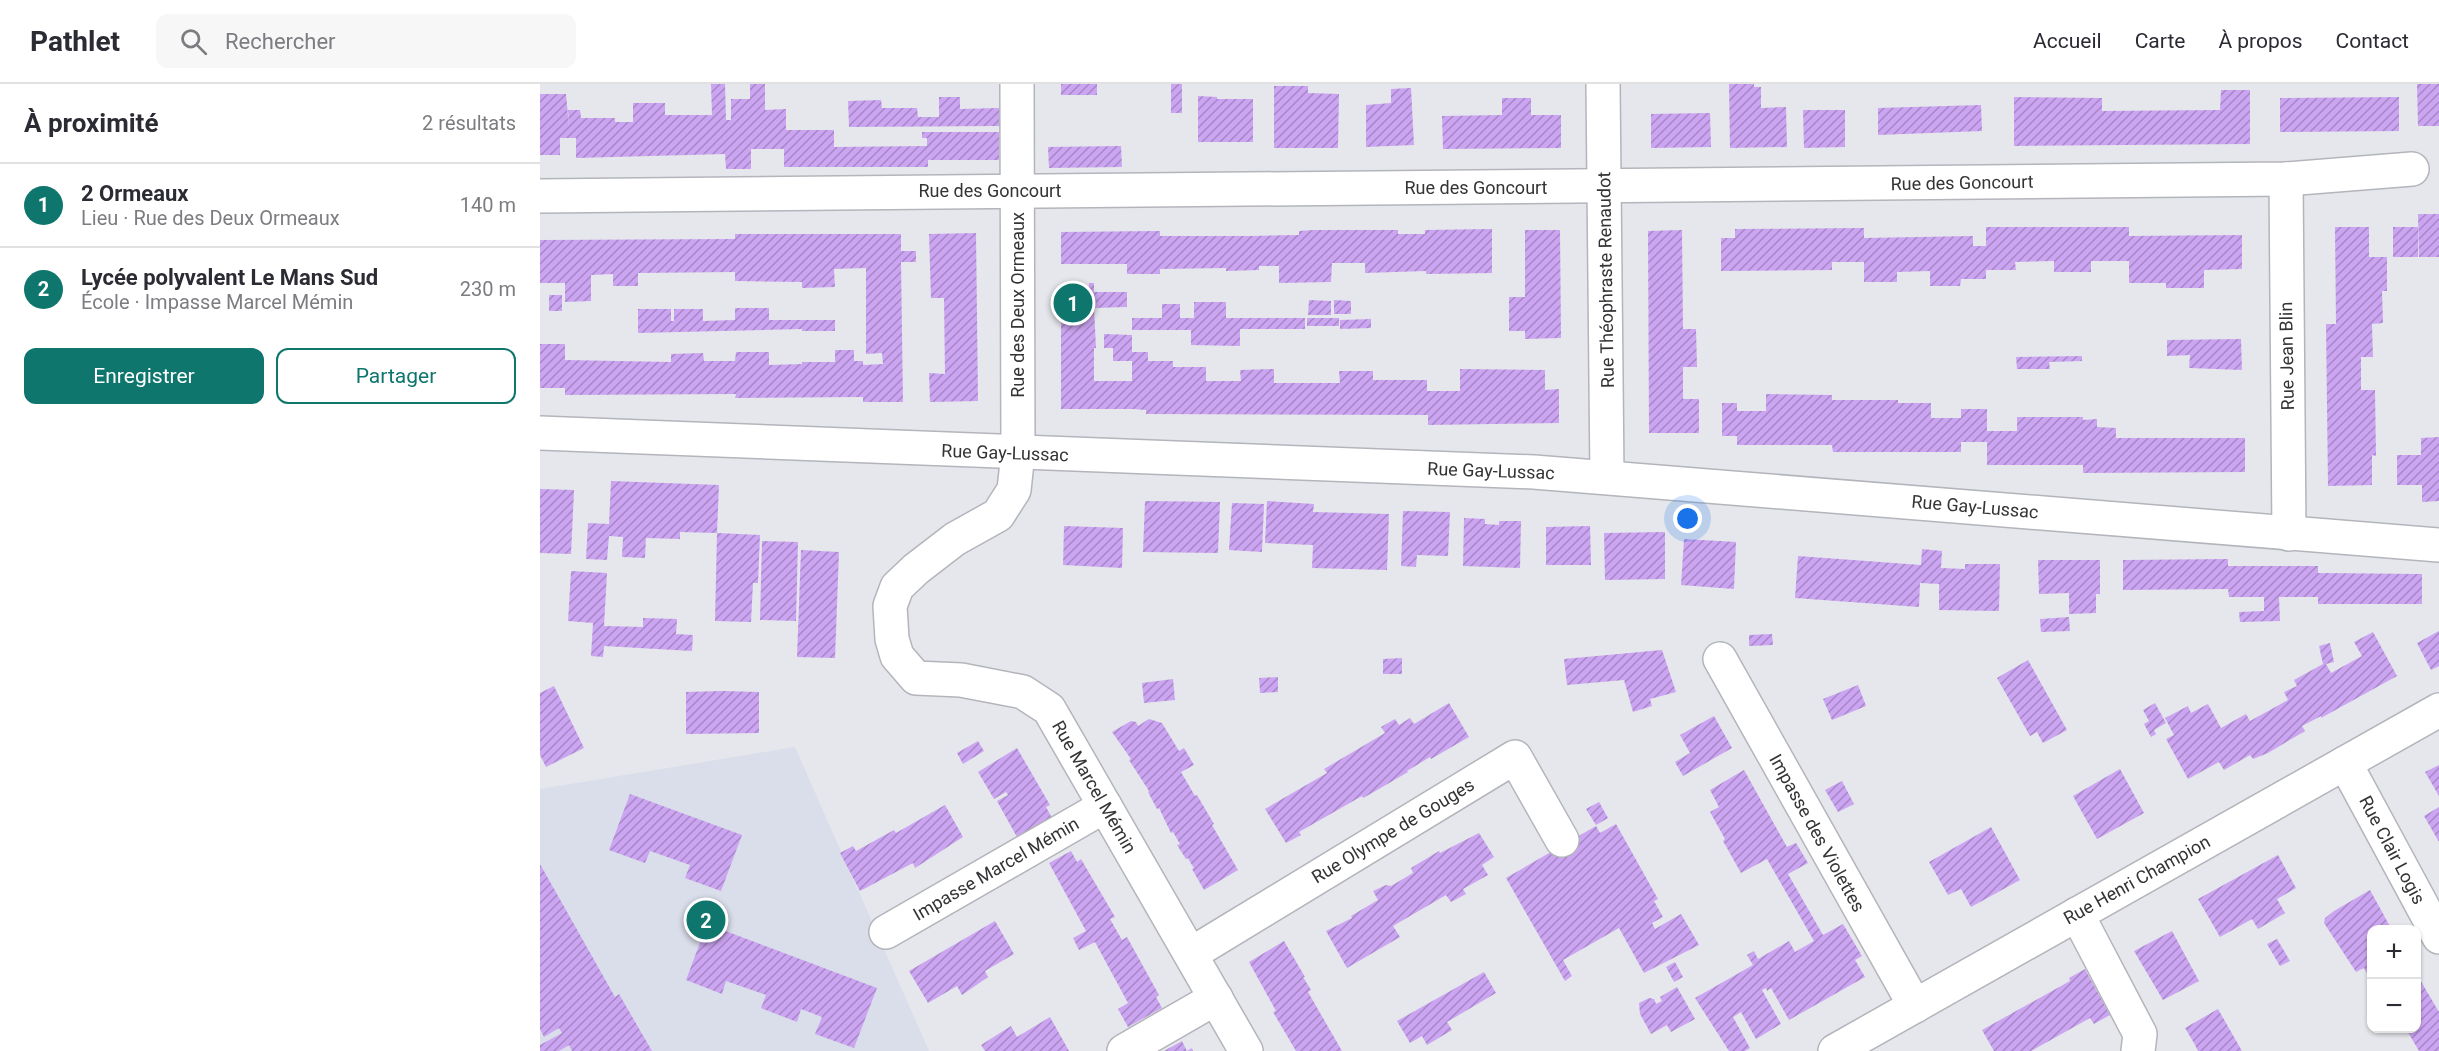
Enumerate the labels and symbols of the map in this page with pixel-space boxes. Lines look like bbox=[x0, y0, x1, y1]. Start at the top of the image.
street label: Rue Théophraste Renaudot bbox=[1593, 171, 1618, 388]
street label: Rue des Goncourt bbox=[1890, 171, 2034, 194]
street label: Rue des Goncourt bbox=[1405, 177, 1548, 198]
street label: Rue des Goncourt bbox=[919, 180, 1062, 201]
street label: Rue des Deux Ormeaux bbox=[1007, 212, 1028, 398]
pin: 1 bbox=[1054, 280, 1092, 326]
street label: Rue Jean Blin bbox=[2275, 302, 2298, 410]
street label: Rue Gay-Lussac bbox=[941, 440, 1069, 465]
street label: Rue Gay-Lussac bbox=[1427, 458, 1555, 483]
street label: Rue Gay-Lussac bbox=[1911, 490, 2039, 523]
your location bbox=[1673, 504, 1702, 533]
street label: Rue Marcel Mémin bbox=[1048, 717, 1141, 857]
street label: Impasse des Violettes bbox=[1765, 750, 1870, 915]
street label: Rue Olympe de Gouges bbox=[1308, 774, 1478, 887]
street label: Rue Clair Logis bbox=[2355, 792, 2430, 907]
street label: Impasse Marcel Mémin bbox=[909, 813, 1082, 925]
street label: Rue Henri Champion bbox=[2060, 831, 2214, 929]
pin: 2 bbox=[686, 898, 726, 942]

